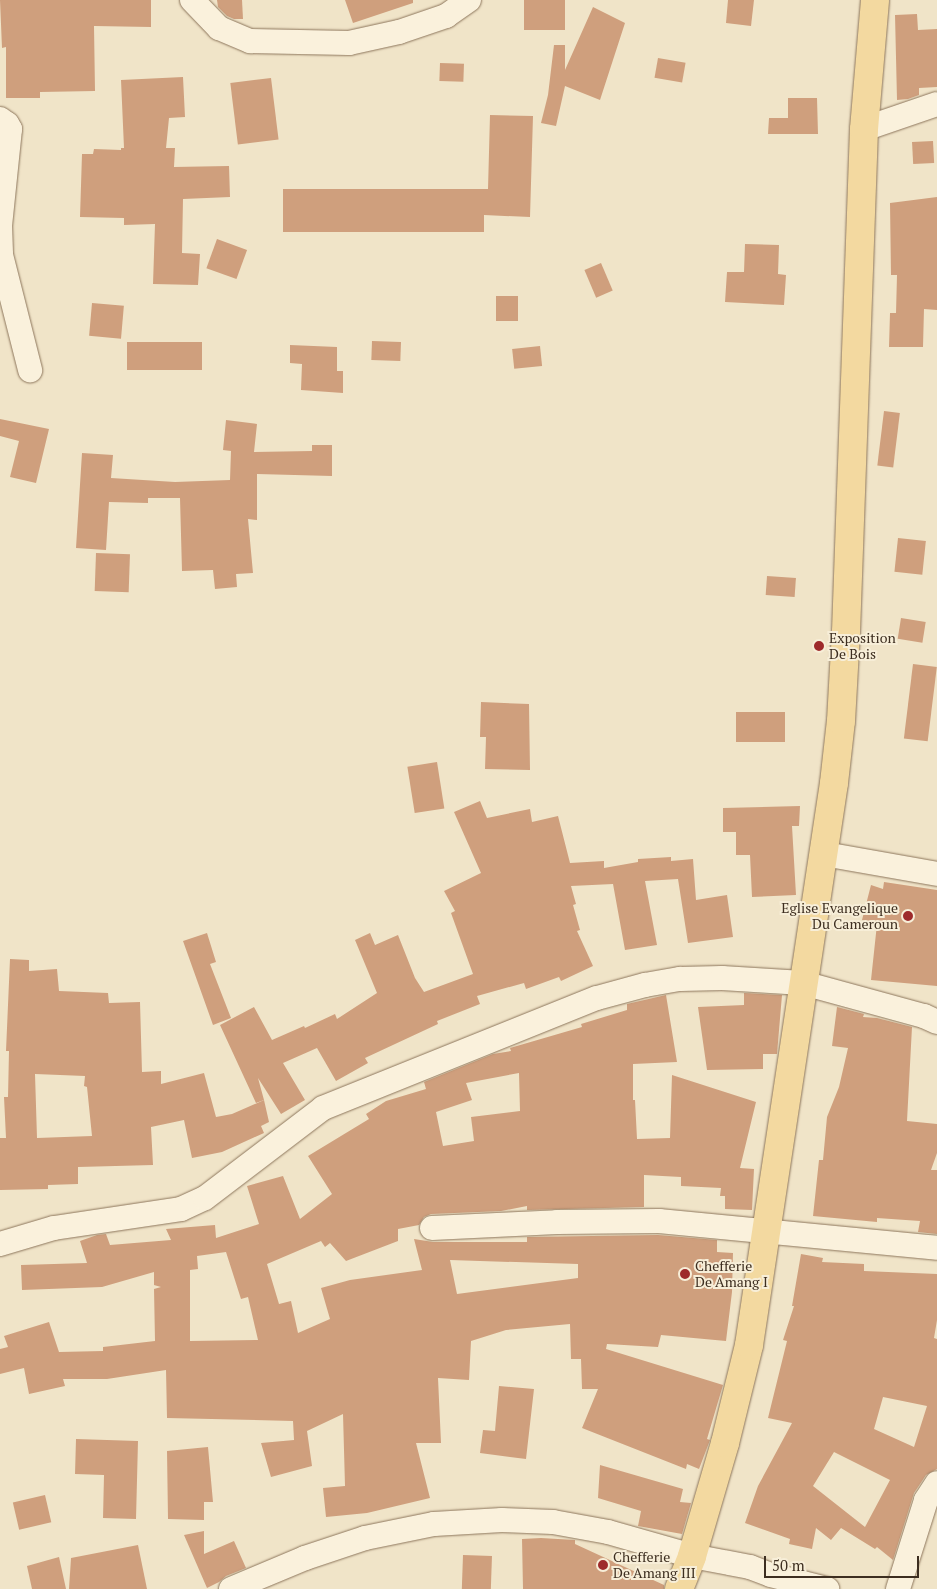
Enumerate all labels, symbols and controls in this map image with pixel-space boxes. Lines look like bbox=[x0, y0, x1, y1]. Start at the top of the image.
place label: Exposition De Bois bbox=[829, 630, 896, 662]
marker: Exposition De Bois bbox=[813, 640, 825, 652]
place label: Eglise Evangelique Du Cameroun bbox=[781, 900, 898, 932]
marker: Eglise Evangelique Du Cameroun bbox=[902, 910, 914, 922]
place label: Chefferie De Amang I bbox=[695, 1258, 768, 1290]
marker: Chefferie De Amang I bbox=[679, 1268, 691, 1280]
scale bar bbox=[767, 1546, 922, 1578]
place label: Chefferie De Amang III bbox=[613, 1549, 696, 1581]
text: 50 m bbox=[772, 1555, 805, 1575]
marker: Chefferie De Amang III bbox=[597, 1559, 609, 1571]

